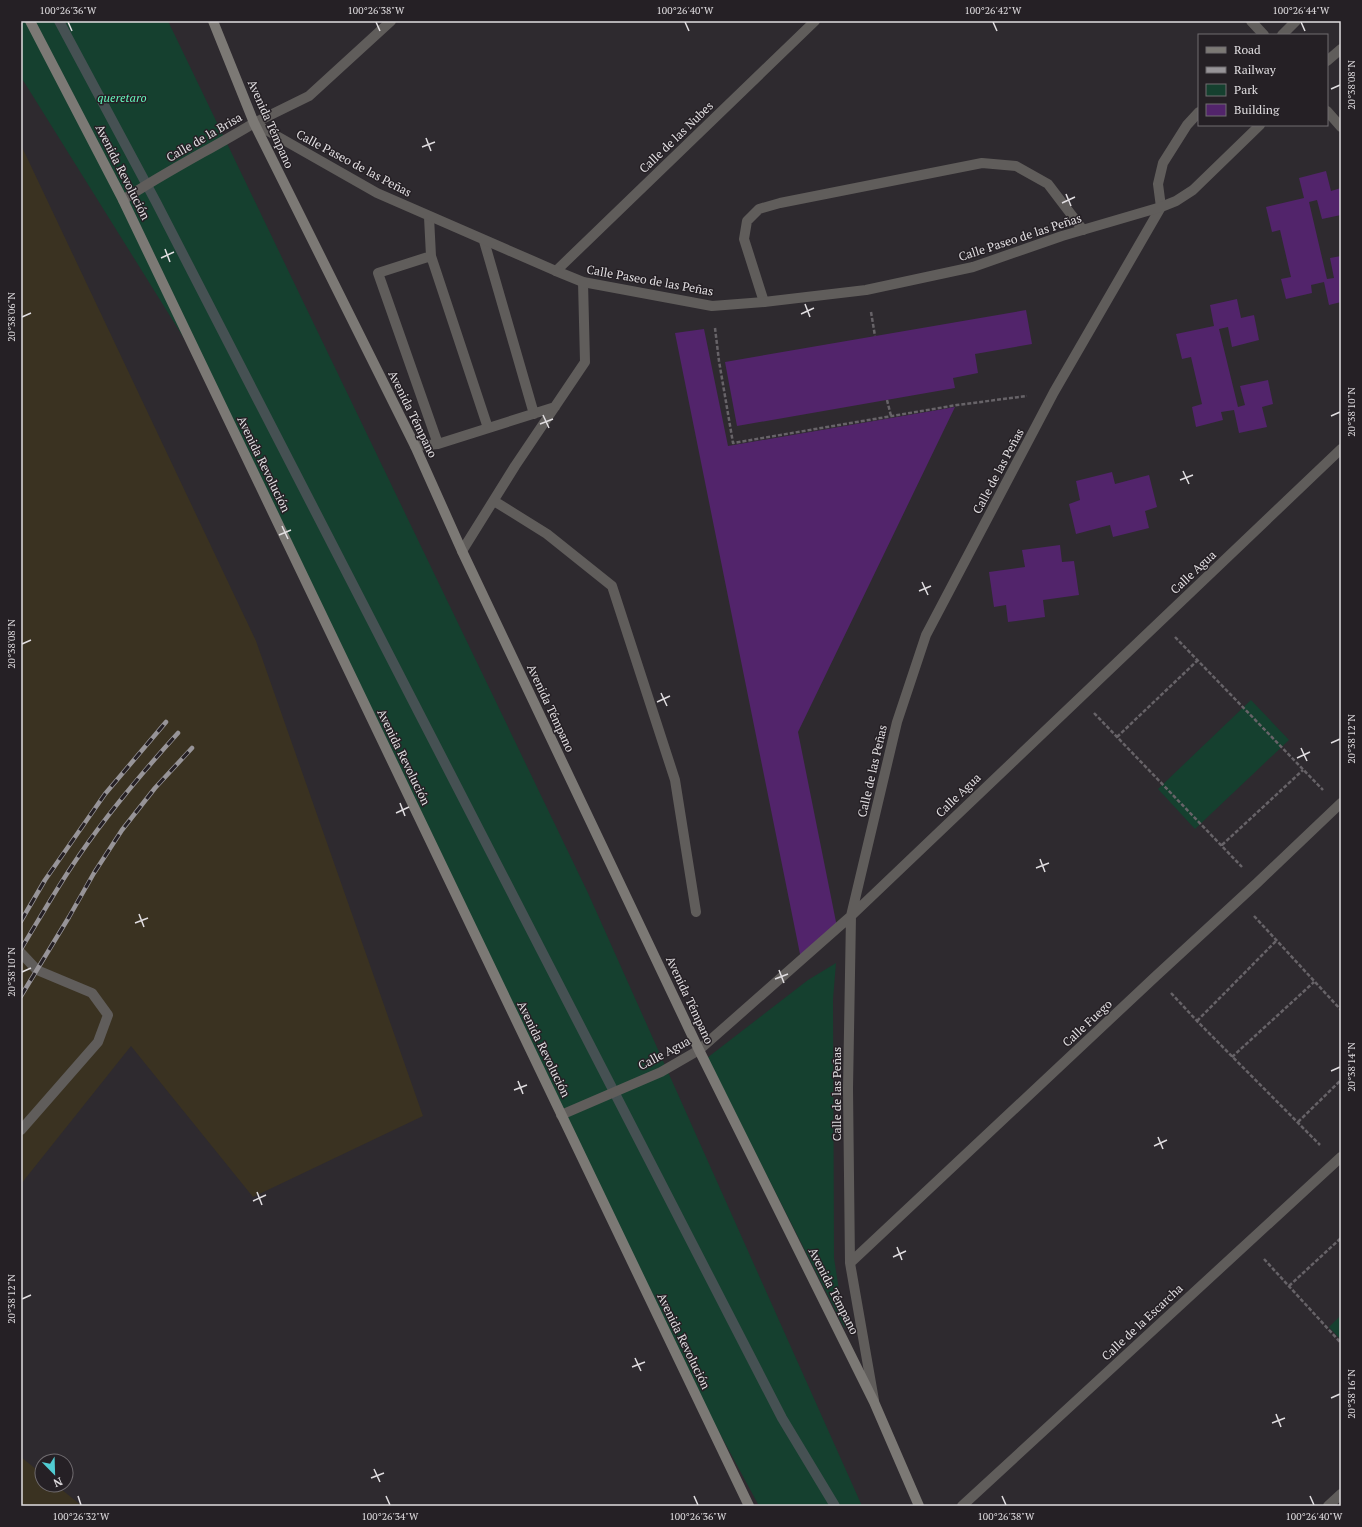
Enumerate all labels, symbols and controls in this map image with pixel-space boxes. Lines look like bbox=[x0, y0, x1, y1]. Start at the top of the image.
text: 100°26'36"W bbox=[40, 4, 97, 17]
text: 100°26'38"W bbox=[348, 4, 405, 17]
text: 100°26'40"W bbox=[657, 4, 714, 17]
text: 100°26'42"W bbox=[965, 4, 1022, 17]
text: 100°26'44"W bbox=[1273, 4, 1330, 17]
legend bbox=[1198, 34, 1328, 126]
text: Road bbox=[1234, 42, 1261, 57]
text: 20°38'08"N bbox=[1345, 60, 1358, 110]
text: Railway bbox=[1234, 62, 1277, 77]
street label: Avenida Témpano bbox=[245, 77, 297, 171]
text: Park bbox=[1234, 82, 1259, 97]
park label: queretaro bbox=[97, 90, 147, 105]
street label: Calle de las Nubes bbox=[636, 98, 716, 176]
text: Building bbox=[1234, 102, 1280, 117]
street label: Calle de la Brisa bbox=[163, 109, 245, 165]
street label: Avenida Revolución bbox=[93, 122, 153, 222]
street label: Calle Paseo de las Peñas bbox=[294, 126, 414, 200]
street label: Calle Paseo de las Peñas bbox=[957, 210, 1083, 264]
street label: Calle Paseo de las Peñas bbox=[585, 261, 715, 299]
text: 20°38'06"N bbox=[5, 292, 18, 342]
street label: Avenida Témpano bbox=[385, 368, 441, 460]
text: 20°38'10"N bbox=[1345, 387, 1358, 437]
street label: Avenida Revolución bbox=[234, 414, 294, 514]
street label: Calle de las Peñas bbox=[969, 426, 1027, 516]
street label: Calle Agua bbox=[1167, 547, 1219, 597]
text: 20°38'08"N bbox=[5, 619, 18, 669]
street label: Avenida Témpano bbox=[524, 662, 578, 755]
street label: Avenida Revolución bbox=[374, 707, 434, 807]
text: 20°38'12"N bbox=[1345, 714, 1358, 764]
street label: Calle de las Peñas bbox=[854, 723, 890, 819]
street label: Calle Agua bbox=[932, 770, 984, 820]
text: 20°38'10"N bbox=[5, 947, 18, 997]
street label: Avenida Témpano bbox=[663, 954, 717, 1047]
street label: Calle Fuego bbox=[1059, 996, 1115, 1050]
street label: Avenida Revolución bbox=[514, 999, 574, 1099]
street label: Calle Agua bbox=[635, 1033, 693, 1073]
text: 20°38'14"N bbox=[1345, 1042, 1358, 1092]
street label: Calle de las Peñas bbox=[829, 1047, 844, 1141]
street label: Avenida Témpano bbox=[806, 1245, 862, 1337]
text: 20°38'12"N bbox=[5, 1274, 18, 1324]
street label: Calle de la Escarcha bbox=[1098, 1281, 1186, 1363]
street label: Avenida Revolución bbox=[654, 1291, 714, 1391]
text: 20°38'16"N bbox=[1345, 1369, 1358, 1419]
north arrow bbox=[34, 1453, 74, 1493]
text: N bbox=[51, 1474, 64, 1491]
text: 100°26'32"W bbox=[53, 1510, 110, 1523]
text: 100°26'34"W bbox=[362, 1510, 419, 1523]
text: 100°26'36"W bbox=[670, 1510, 727, 1523]
text: 100°26'38"W bbox=[978, 1510, 1035, 1523]
text: 100°26'40"W bbox=[1286, 1510, 1343, 1523]

